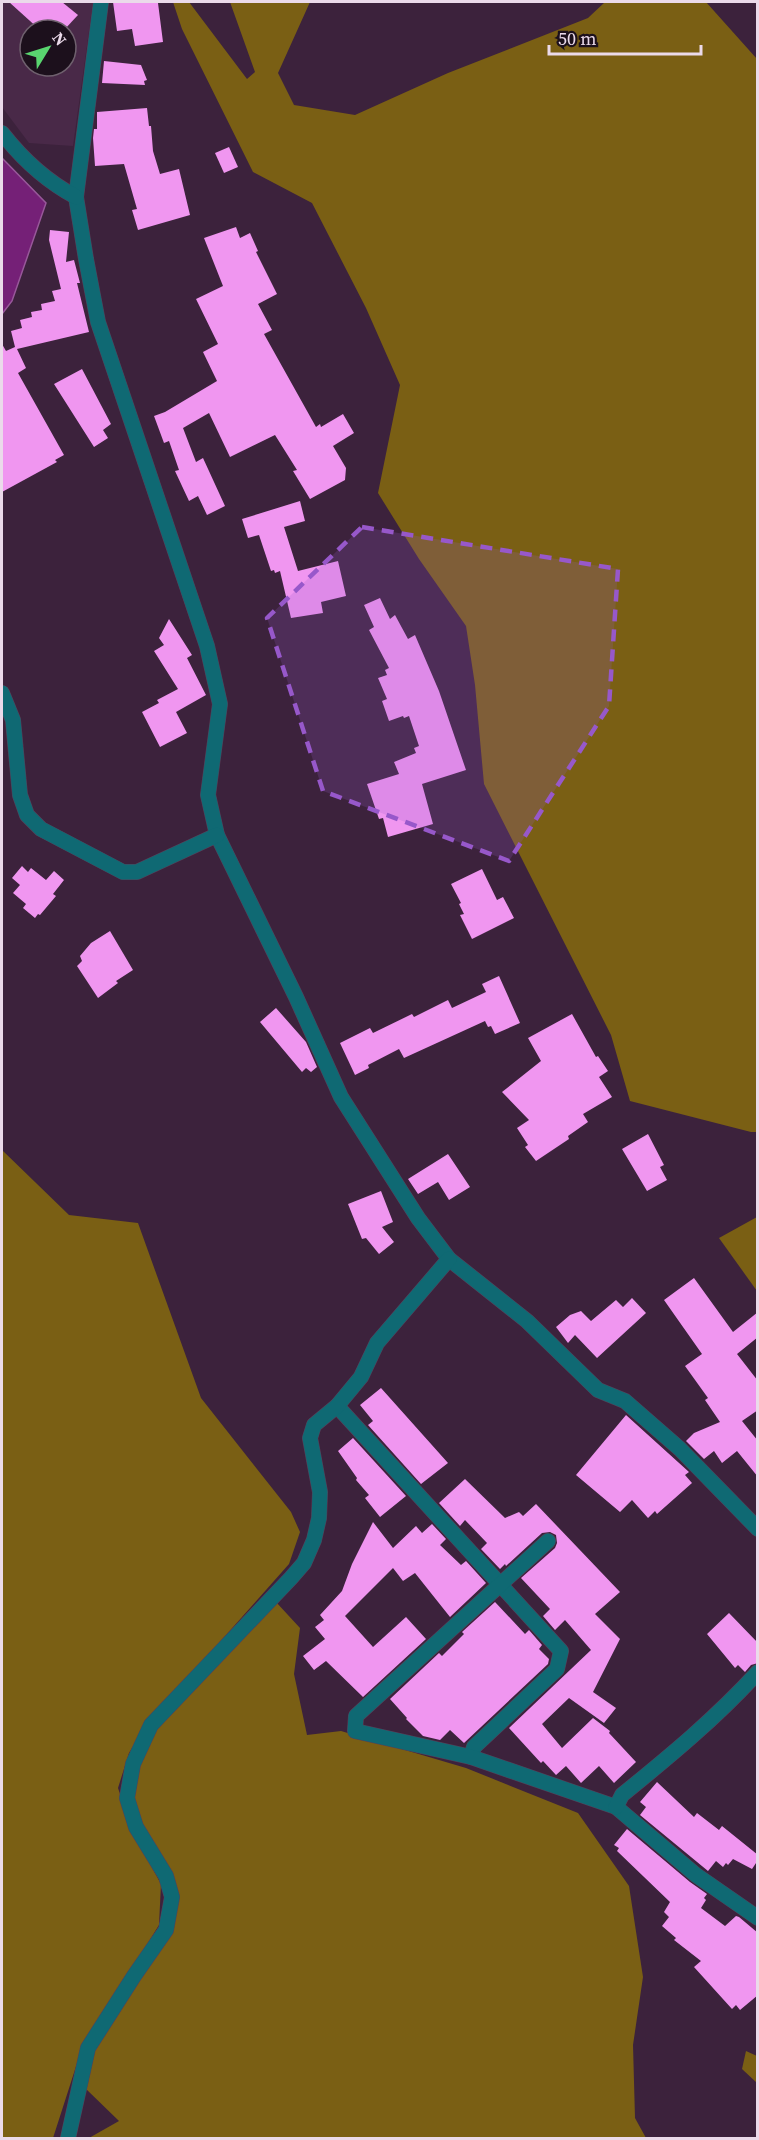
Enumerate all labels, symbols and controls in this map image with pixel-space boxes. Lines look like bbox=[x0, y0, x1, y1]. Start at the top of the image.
north arrow bbox=[18, 18, 78, 78]
scale bar bbox=[549, 18, 700, 56]
text: 50 m bbox=[558, 26, 596, 51]
text: N bbox=[48, 27, 72, 50]

